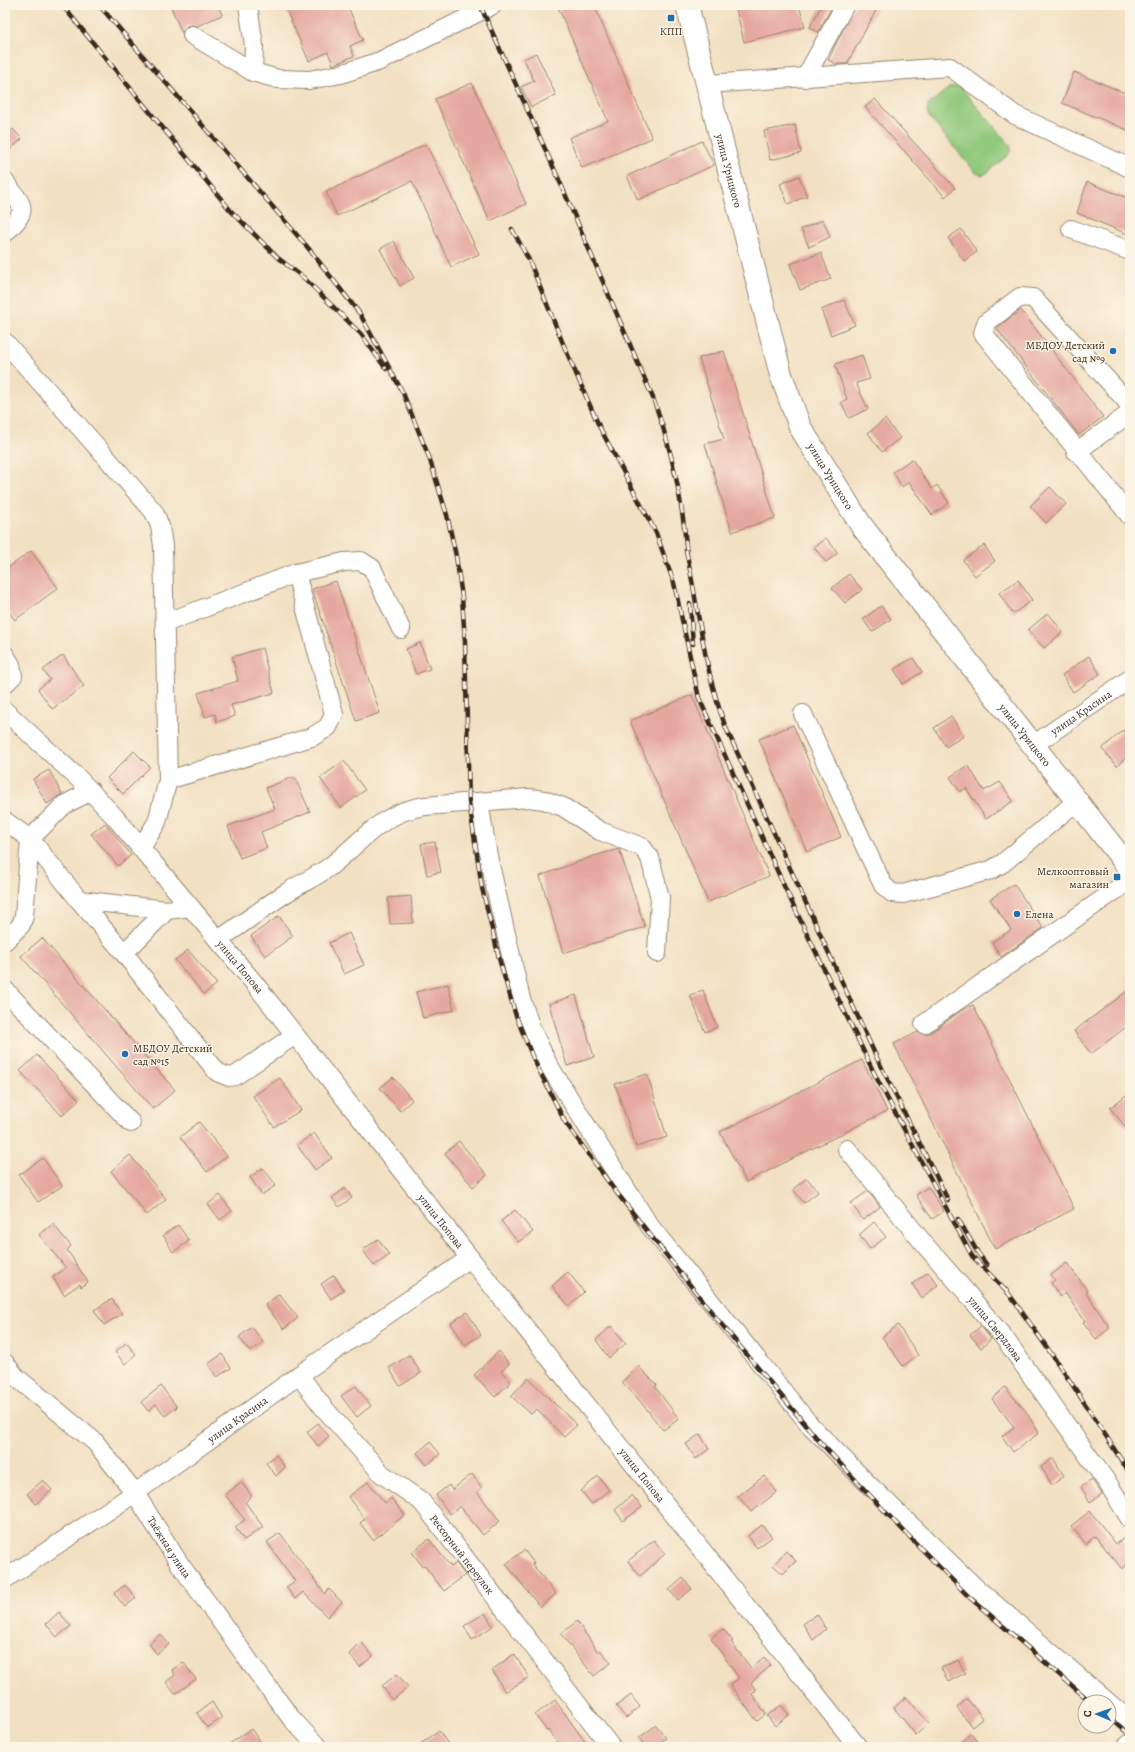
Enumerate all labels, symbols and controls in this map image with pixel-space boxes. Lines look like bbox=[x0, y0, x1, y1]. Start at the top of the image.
marker: КПП bbox=[666, 13, 676, 23]
place label: КПП bbox=[660, 24, 683, 39]
street label: улица Урицкого bbox=[712, 131, 745, 210]
place label: МБДОУ Детский сад №9 bbox=[1026, 338, 1105, 366]
marker: МБДОУ Детский сад №9 bbox=[1108, 346, 1118, 356]
street label: улица Урицкого bbox=[803, 439, 857, 513]
street label: улица Красина bbox=[1047, 686, 1115, 739]
street label: улица Урицкого bbox=[995, 700, 1054, 770]
place label: Мелкооптовый магазин bbox=[1037, 864, 1109, 892]
marker: Мелкооптовый магазин bbox=[1112, 872, 1122, 882]
place label: Елена bbox=[1025, 907, 1054, 922]
marker: Елена bbox=[1012, 909, 1022, 919]
street label: улица Попова bbox=[213, 936, 267, 998]
place label: МБДОУ Детский сад №15 bbox=[133, 1041, 212, 1069]
marker: МБДОУ Детский сад №15 bbox=[120, 1049, 130, 1059]
street label: улица Попова bbox=[414, 1190, 467, 1252]
street label: улица Свердлова bbox=[964, 1292, 1026, 1365]
street label: улица Красина bbox=[204, 1392, 271, 1447]
street label: улица Попова bbox=[615, 1444, 669, 1506]
street label: Рессорный переулок bbox=[426, 1511, 498, 1598]
street label: Таёжная улица bbox=[144, 1514, 195, 1582]
north arrow bbox=[1077, 1694, 1117, 1734]
text: С bbox=[1080, 1710, 1095, 1717]

